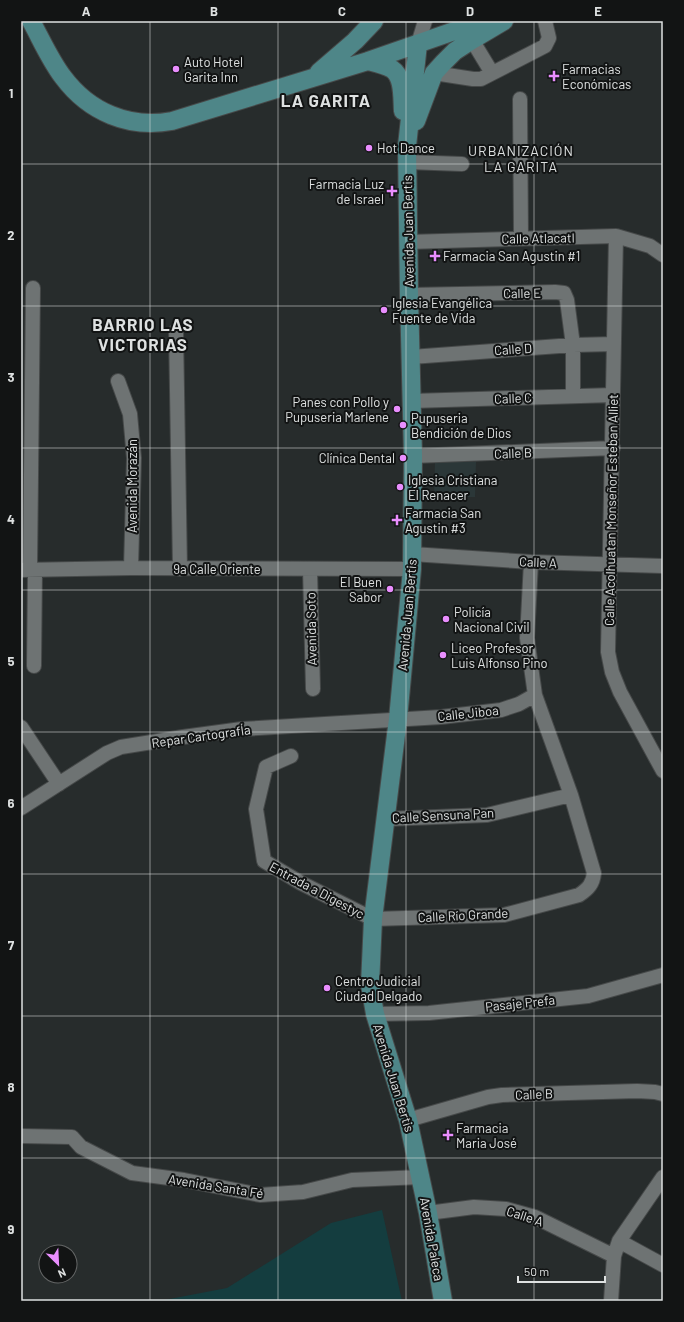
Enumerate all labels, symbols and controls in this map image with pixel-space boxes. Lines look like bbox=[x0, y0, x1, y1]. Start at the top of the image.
text: A bbox=[82, 3, 91, 19]
text: B bbox=[210, 3, 218, 19]
text: C bbox=[338, 3, 346, 19]
text: D bbox=[466, 3, 474, 19]
text: E bbox=[594, 3, 602, 19]
place label: Auto Hotel Garita Inn bbox=[184, 54, 243, 85]
place label: Farmacias Económicas bbox=[562, 61, 631, 92]
marker: Auto Hotel Garita Inn bbox=[171, 64, 181, 74]
marker: Farmacias Económicas bbox=[549, 71, 559, 81]
text: 1 bbox=[9, 85, 13, 101]
district label: LA GARITA bbox=[281, 90, 371, 110]
place label: Hot Dance bbox=[377, 140, 435, 156]
district label: URBANIZACIÓN LA GARITA bbox=[468, 142, 574, 175]
marker: Hot Dance bbox=[364, 143, 374, 153]
street label: Avenida Juan Bertis bbox=[399, 175, 417, 287]
place label: Farmacia Luz de Israel bbox=[309, 176, 384, 207]
marker: Farmacia Luz de Israel bbox=[387, 186, 397, 196]
text: 2 bbox=[7, 227, 15, 243]
street label: Calle Atlacatl bbox=[501, 229, 575, 247]
place label: Farmacia San Agustin #1 bbox=[443, 248, 580, 264]
marker: Farmacia San Agustin #1 bbox=[430, 251, 440, 261]
street label: Calle E bbox=[503, 285, 541, 301]
place label: Iglesia Evangélica Fuente de Vida bbox=[392, 295, 492, 326]
marker: Iglesia Evangélica Fuente de Vida bbox=[379, 305, 389, 315]
district label: BARRIO LAS VICTORIAS bbox=[92, 314, 194, 354]
street label: Calle D bbox=[493, 340, 533, 358]
text: 3 bbox=[7, 369, 15, 385]
street label: Calle C bbox=[494, 389, 532, 407]
place label: Panes con Pollo y Pupuseria Marlene bbox=[285, 394, 389, 425]
street label: Calle Acolhuatan Monseñor Esteban Alliet bbox=[601, 394, 621, 626]
marker: Panes con Pollo y Pupuseria Marlene bbox=[392, 404, 402, 414]
place label: Pupuseria Bendición de Dios bbox=[411, 410, 511, 441]
marker: Pupuseria Bendición de Dios bbox=[398, 420, 408, 430]
street label: Avenida Morazán bbox=[124, 439, 140, 533]
street label: Calle B bbox=[494, 444, 532, 462]
place label: Clínica Dental bbox=[319, 450, 395, 466]
marker: Clínica Dental bbox=[398, 453, 408, 463]
place label: Iglesia Cristiana El Renacer bbox=[408, 472, 497, 503]
marker: Iglesia Cristiana El Renacer bbox=[395, 482, 405, 492]
place label: Farmacia San Agustin #3 bbox=[405, 505, 481, 536]
text: 4 bbox=[7, 511, 15, 527]
marker: Farmacia San Agustin #3 bbox=[392, 515, 402, 525]
street label: Calle A bbox=[519, 553, 557, 571]
street label: Avenida Juan Bertis bbox=[394, 558, 420, 672]
street label: 9a Calle Oriente bbox=[173, 561, 261, 577]
place label: El Buen Sabor bbox=[340, 574, 382, 605]
marker: El Buen Sabor bbox=[385, 584, 395, 594]
street label: Avenida Soto bbox=[302, 592, 320, 666]
place label: Policía Nacional Civil bbox=[454, 604, 530, 635]
marker: Policía Nacional Civil bbox=[441, 614, 451, 624]
place label: Liceo Profesor Luis Alfonso Pino bbox=[451, 640, 547, 671]
marker: Liceo Profesor Luis Alfonso Pino bbox=[438, 650, 448, 660]
text: 5 bbox=[7, 653, 15, 669]
street label: Calle Jiboa bbox=[437, 702, 499, 724]
street label: Repar CartografÍa bbox=[150, 721, 252, 751]
text: 6 bbox=[8, 795, 15, 811]
street label: Calle Sensuna Pan bbox=[392, 804, 494, 826]
street label: Entrada a Digestyc bbox=[267, 858, 367, 922]
street label: Calle Río Grande bbox=[417, 905, 509, 925]
text: 7 bbox=[8, 937, 15, 953]
place label: Centro Judicial Ciudad Delgado bbox=[335, 973, 422, 1004]
marker: Centro Judicial Ciudad Delgado bbox=[322, 983, 332, 993]
street label: Pasaje Prefa bbox=[484, 991, 556, 1015]
street label: Avenida Juan Bertis bbox=[370, 1022, 418, 1134]
text: 8 bbox=[7, 1079, 15, 1095]
street label: Calle B bbox=[515, 1085, 553, 1103]
place label: Farmacia Maria José bbox=[456, 1120, 517, 1151]
marker: Farmacia Maria José bbox=[443, 1130, 453, 1140]
street label: Avenida Santa Fé bbox=[167, 1171, 265, 1201]
street label: Avenida Paleca bbox=[417, 1196, 447, 1282]
street label: Calle A bbox=[505, 1203, 546, 1229]
text: 9 bbox=[8, 1221, 15, 1237]
north arrow bbox=[38, 1244, 78, 1284]
scale bar bbox=[518, 1258, 605, 1284]
text: 50 m bbox=[524, 1264, 549, 1278]
text: N bbox=[56, 1266, 68, 1281]

